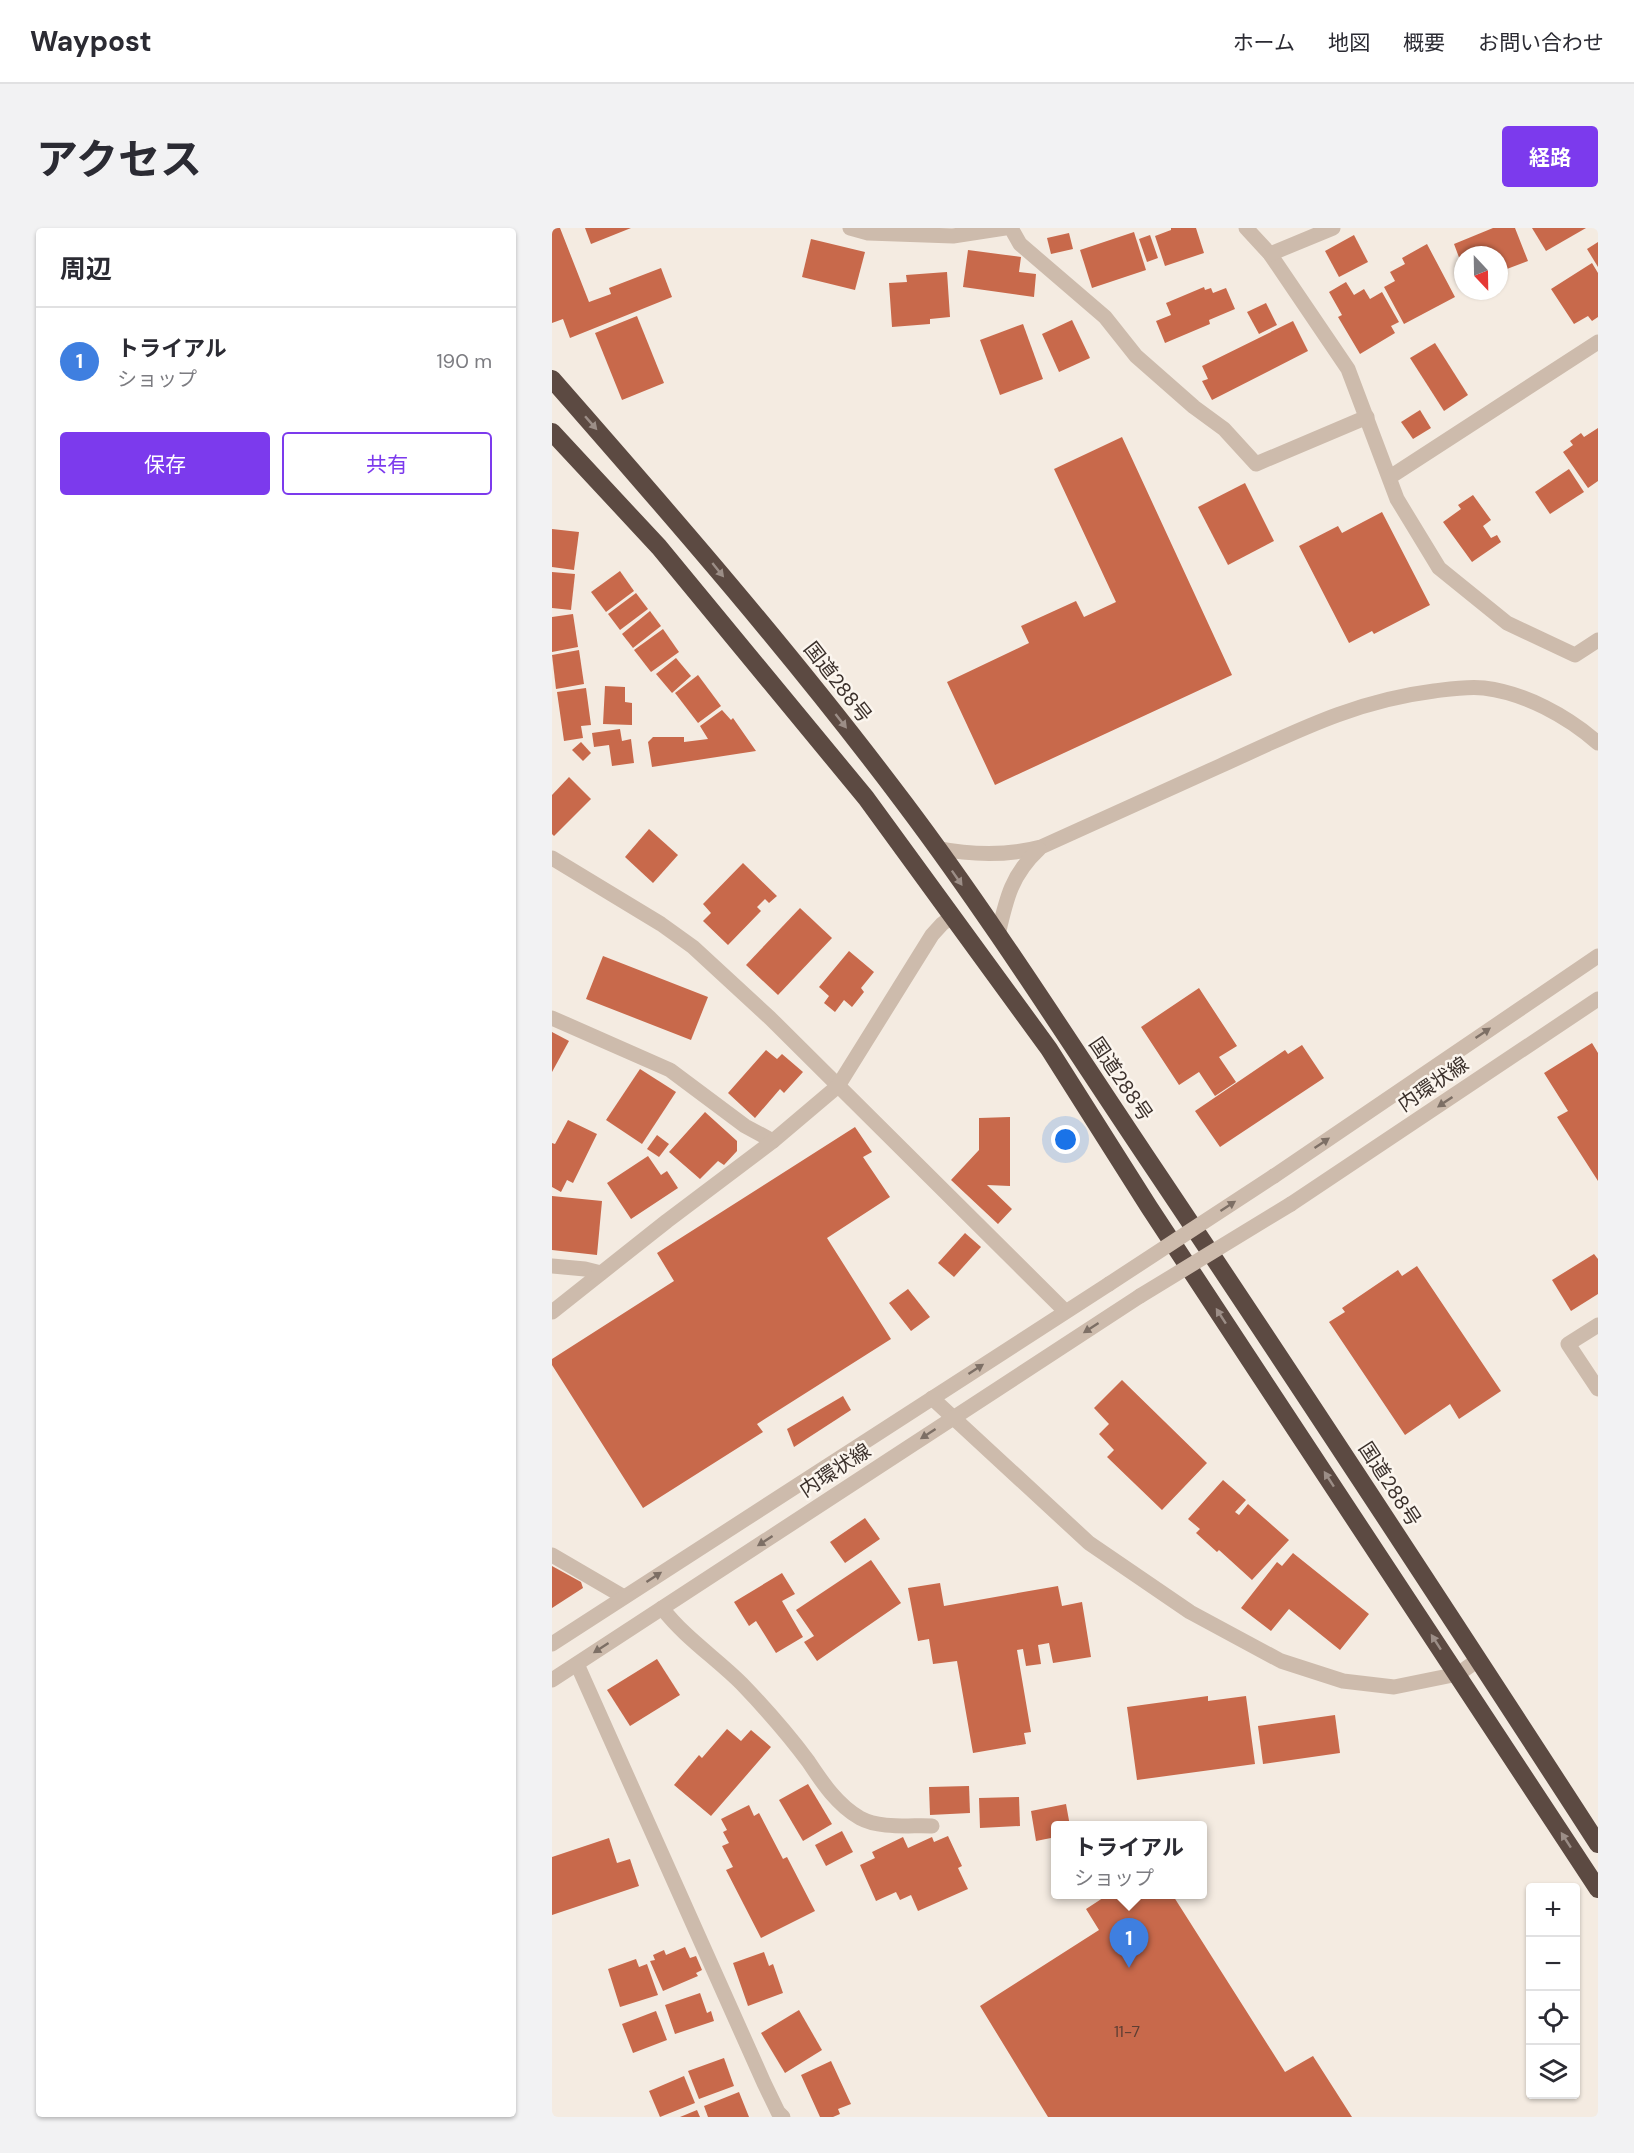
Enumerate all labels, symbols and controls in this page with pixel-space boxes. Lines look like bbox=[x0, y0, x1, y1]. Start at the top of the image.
text: Waypost bbox=[30, 23, 152, 60]
text: ホーム bbox=[1233, 29, 1295, 57]
text: 地図 bbox=[1328, 29, 1370, 57]
text: 概要 bbox=[1403, 29, 1445, 57]
text: お問い合わせ bbox=[1478, 29, 1604, 57]
button: 経路 bbox=[1502, 126, 1598, 187]
text: アクセス bbox=[36, 132, 202, 187]
north arrow bbox=[1454, 246, 1508, 300]
text: 周辺 bbox=[60, 252, 112, 286]
text: トライアル bbox=[117, 334, 227, 363]
text: 1 bbox=[76, 348, 83, 374]
text: 190 m bbox=[436, 348, 492, 374]
text: ショップ bbox=[117, 366, 197, 392]
one-way arrow bbox=[584, 415, 597, 431]
button: 保存 bbox=[60, 432, 270, 495]
button: 共有 bbox=[282, 432, 492, 495]
one-way arrow bbox=[712, 562, 725, 578]
street label: 国道288号 bbox=[798, 636, 878, 728]
one-way arrow bbox=[835, 714, 847, 729]
one-way arrow bbox=[951, 870, 962, 886]
one-way arrow bbox=[1475, 1028, 1492, 1039]
street label: 国道288号 bbox=[1084, 1032, 1158, 1126]
street label: 内環状線 bbox=[1393, 1051, 1473, 1117]
one-way arrow bbox=[1437, 1096, 1453, 1108]
your location bbox=[1051, 1125, 1080, 1154]
one-way arrow bbox=[1314, 1138, 1330, 1149]
one-way arrow bbox=[1220, 1200, 1236, 1211]
one-way arrow bbox=[1215, 1309, 1227, 1325]
one-way arrow bbox=[1084, 1322, 1100, 1334]
one-way arrow bbox=[968, 1363, 984, 1375]
one-way arrow bbox=[920, 1429, 936, 1440]
street label: 内環状線 bbox=[794, 1437, 876, 1503]
street label: 国道288号 bbox=[1353, 1437, 1427, 1531]
one-way arrow bbox=[1323, 1471, 1334, 1487]
one-way arrow bbox=[757, 1535, 773, 1547]
one-way arrow bbox=[646, 1572, 662, 1583]
one-way arrow bbox=[1430, 1634, 1442, 1650]
one-way arrow bbox=[593, 1642, 610, 1653]
popup bbox=[1051, 1821, 1207, 1899]
one-way arrow bbox=[1561, 1832, 1572, 1848]
text: トライアル bbox=[1074, 1833, 1184, 1862]
text: ショップ bbox=[1074, 1865, 1154, 1891]
map controls bbox=[1526, 1883, 1580, 2099]
button: + bbox=[1526, 1883, 1580, 1937]
pin: 1 bbox=[1110, 1918, 1148, 1968]
button: − bbox=[1526, 1937, 1580, 1991]
button: locate bbox=[1526, 1991, 1580, 2045]
house number: 11-7 bbox=[1114, 2021, 1140, 2042]
button: layers bbox=[1526, 2045, 1580, 2099]

